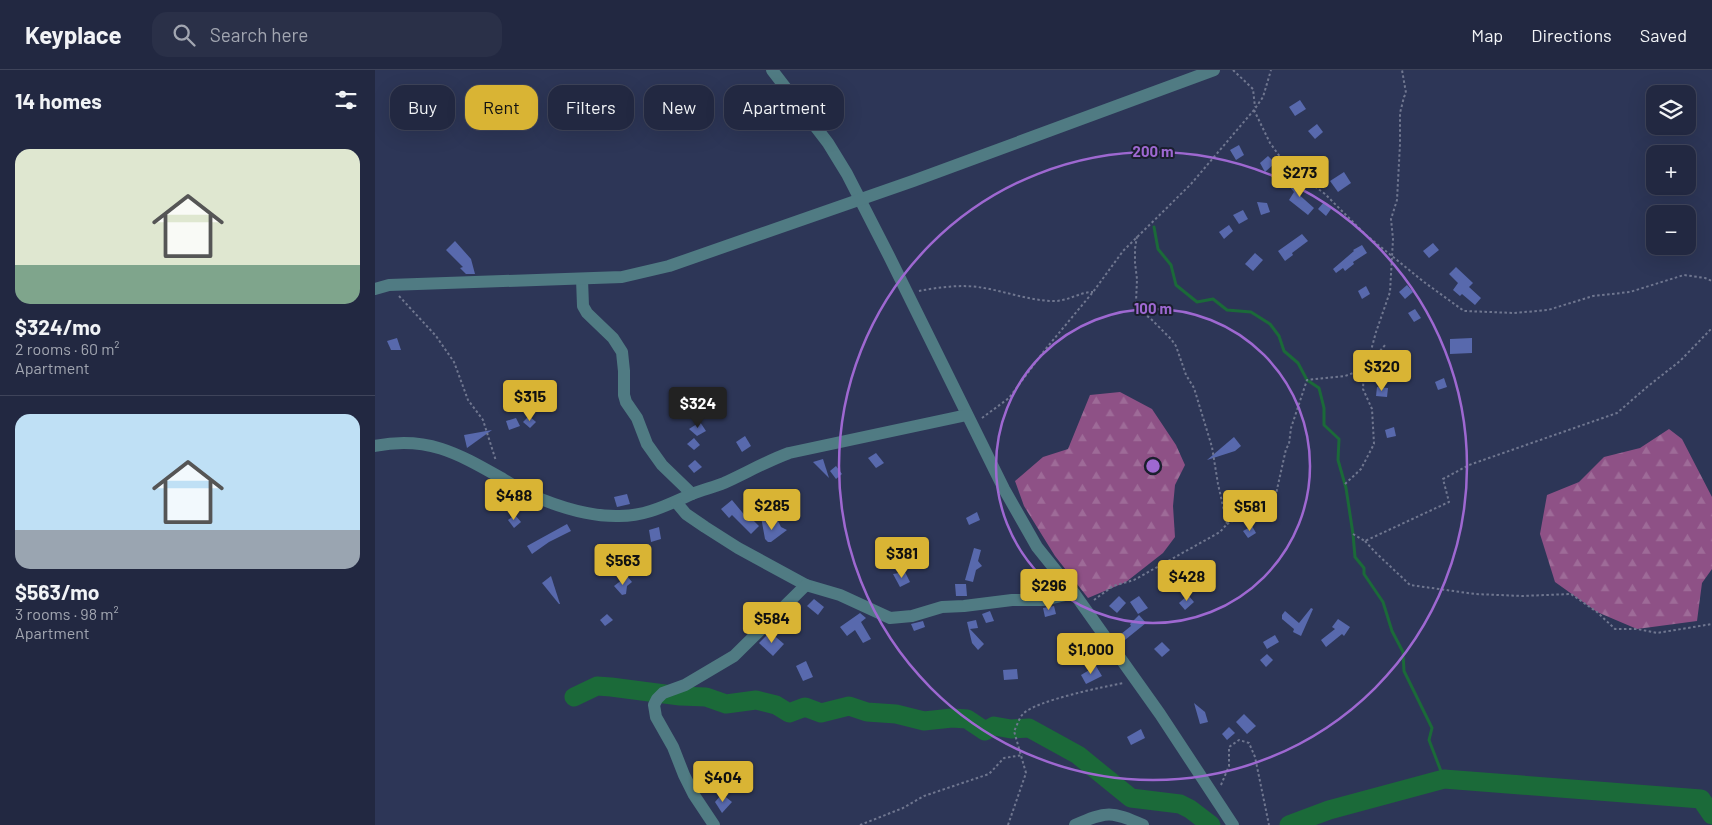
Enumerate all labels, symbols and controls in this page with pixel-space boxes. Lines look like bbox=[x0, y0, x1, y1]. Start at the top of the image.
search box bbox=[152, 12, 502, 57]
text: Keyplace bbox=[25, 20, 122, 49]
icon: search bbox=[170, 21, 198, 49]
text: Search here bbox=[210, 23, 308, 46]
text: Map bbox=[1471, 24, 1503, 46]
text: Directions bbox=[1531, 24, 1612, 46]
text: Saved bbox=[1640, 24, 1687, 46]
chip: Buy bbox=[390, 85, 455, 130]
chip: Rent bbox=[465, 85, 538, 130]
chip: Filters bbox=[548, 85, 634, 130]
chip: New bbox=[644, 85, 714, 130]
chip: Apartment bbox=[724, 85, 844, 130]
map controls bbox=[1646, 85, 1696, 255]
button: layers bbox=[1646, 85, 1696, 135]
icon: filters bbox=[332, 86, 360, 114]
text: 14 homes bbox=[15, 88, 102, 113]
text: 200 m bbox=[1132, 142, 1174, 160]
button: + bbox=[1646, 145, 1696, 195]
pin: $273 bbox=[1270, 156, 1330, 198]
text: $273 bbox=[1283, 162, 1317, 181]
icon: home bbox=[143, 181, 233, 271]
button: − bbox=[1646, 205, 1696, 255]
text: 100 m bbox=[1134, 299, 1172, 317]
text: $324/mo bbox=[15, 314, 101, 339]
text: 2 rooms · 60 m² bbox=[15, 339, 120, 358]
pin: $320 bbox=[1352, 350, 1412, 392]
text: $320 bbox=[1364, 356, 1400, 375]
text: Apartment bbox=[15, 358, 90, 377]
pin: $315 bbox=[500, 380, 560, 422]
text: $315 bbox=[514, 386, 546, 405]
pin: $324 bbox=[668, 386, 728, 429]
text: $324 bbox=[680, 393, 716, 412]
icon: home bbox=[143, 447, 233, 537]
centre of rings bbox=[1144, 457, 1162, 475]
pin: $488 bbox=[484, 478, 544, 521]
text: $488 bbox=[496, 485, 532, 504]
pin: $285 bbox=[742, 488, 802, 531]
pin: $581 bbox=[1220, 490, 1280, 532]
text: $285 bbox=[754, 495, 790, 514]
text: $581 bbox=[1234, 496, 1266, 515]
pin: $381 bbox=[872, 536, 932, 579]
text: $381 bbox=[886, 543, 918, 562]
pin: $563 bbox=[593, 544, 653, 586]
text: $563 bbox=[605, 550, 641, 569]
pin: $428 bbox=[1157, 560, 1217, 602]
text: $428 bbox=[1169, 566, 1205, 585]
pin: $296 bbox=[1019, 568, 1079, 611]
text: $296 bbox=[1031, 575, 1067, 594]
text: $563/mo bbox=[15, 579, 99, 604]
pin: $584 bbox=[742, 602, 802, 644]
text: 3 rooms · 98 m² bbox=[15, 604, 119, 623]
text: $584 bbox=[754, 608, 790, 627]
text: Apartment bbox=[15, 623, 90, 642]
pin: $1,000 bbox=[1050, 632, 1132, 675]
text: $1,000 bbox=[1068, 639, 1114, 658]
pin: $404 bbox=[693, 760, 753, 803]
text: $404 bbox=[704, 767, 742, 786]

